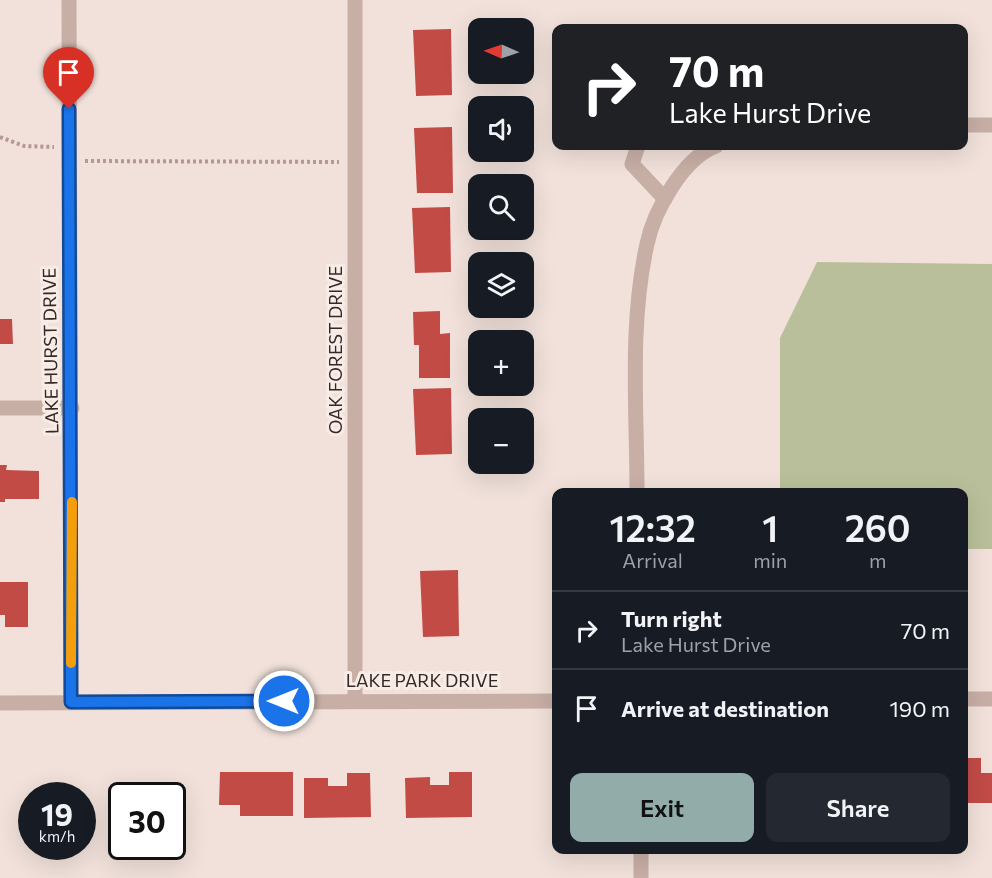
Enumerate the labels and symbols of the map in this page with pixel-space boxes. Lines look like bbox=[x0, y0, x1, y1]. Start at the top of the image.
north arrow bbox=[468, 18, 534, 84]
pin bbox=[43, 47, 94, 109]
street label: OAK FOREST DRIVE bbox=[324, 266, 346, 434]
street label: LAKE HURST DRIVE bbox=[38, 268, 62, 434]
position arrow bbox=[252, 669, 316, 733]
street label: LAKE PARK DRIVE bbox=[346, 669, 498, 691]
speed limit sign: 30 bbox=[108, 782, 186, 860]

